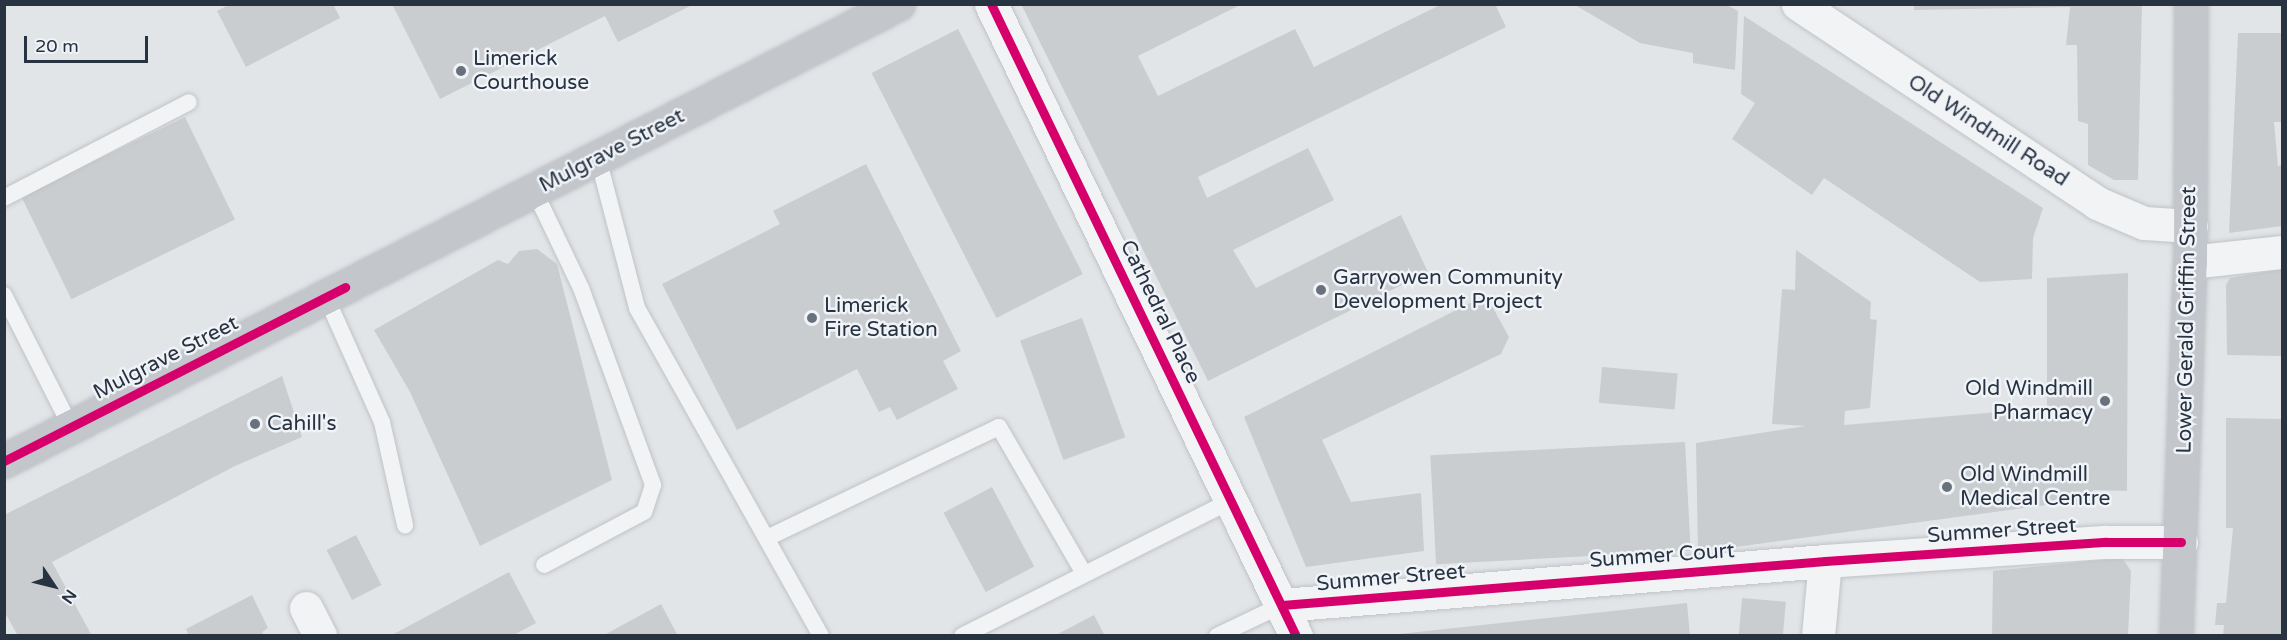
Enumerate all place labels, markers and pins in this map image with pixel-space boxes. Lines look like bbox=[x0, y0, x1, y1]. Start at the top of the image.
place label: Limerick Courthouse bbox=[473, 46, 589, 96]
marker: Limerick Courthouse bbox=[454, 64, 468, 78]
place label: Garryowen Community Development Project bbox=[1333, 265, 1563, 315]
marker: Garryowen Community Development Project bbox=[1314, 283, 1328, 297]
place label: Limerick Fire Station bbox=[824, 293, 938, 343]
marker: Limerick Fire Station bbox=[805, 311, 819, 325]
place label: Old Windmill Pharmacy bbox=[1965, 376, 2093, 426]
marker: Old Windmill Pharmacy bbox=[2098, 394, 2112, 408]
place label: Cahill's bbox=[267, 411, 337, 437]
marker: Cahill's bbox=[248, 417, 262, 431]
place label: Old Windmill Medical Centre bbox=[1960, 462, 2110, 512]
marker: Old Windmill Medical Centre bbox=[1938, 478, 1956, 496]

